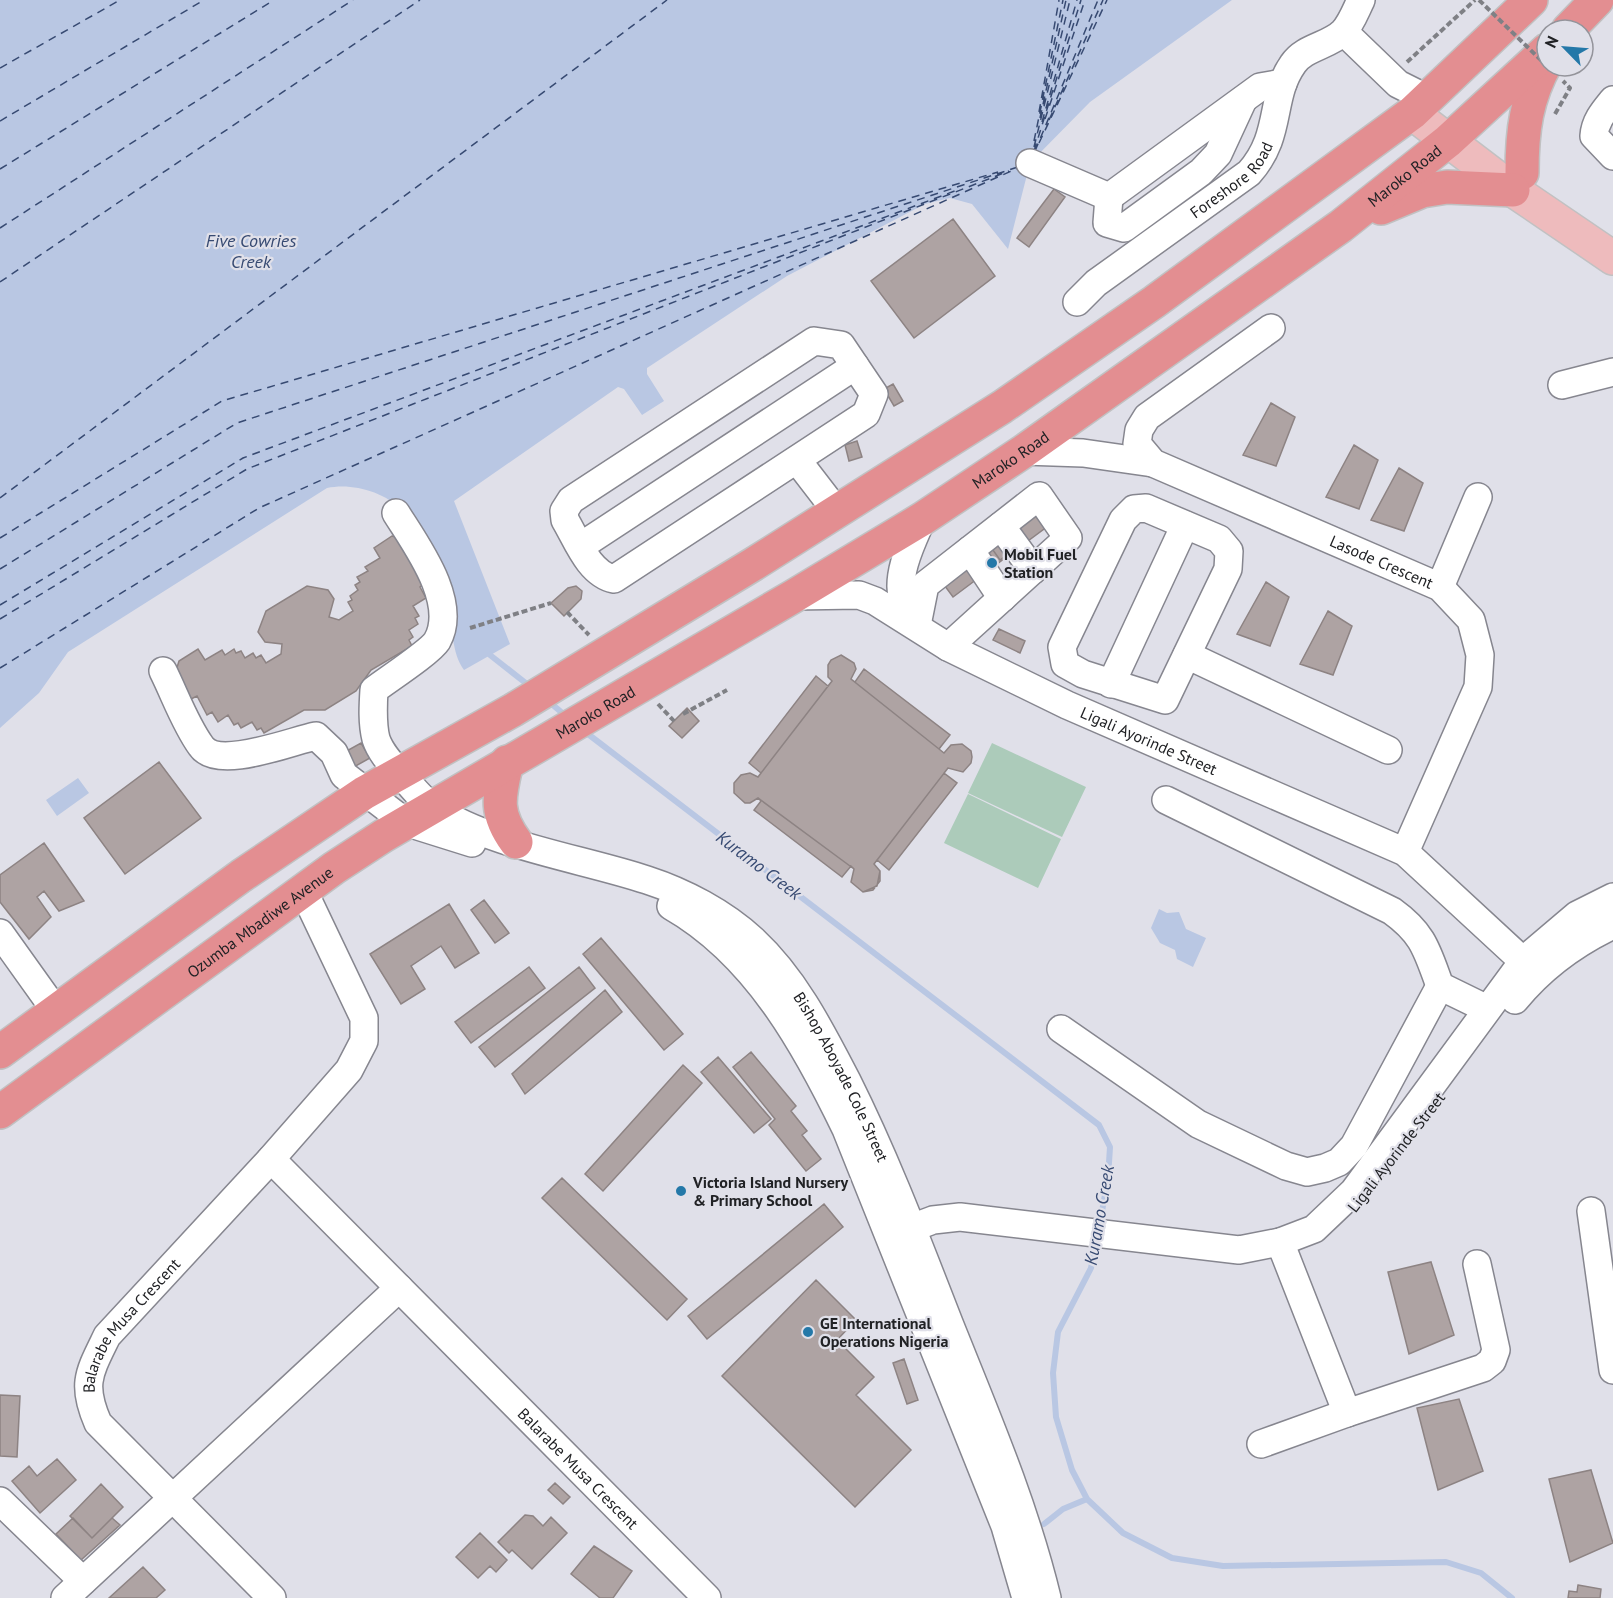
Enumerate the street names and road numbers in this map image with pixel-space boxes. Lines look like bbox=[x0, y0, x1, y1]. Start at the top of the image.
street label: Foreshore Road bbox=[1186, 139, 1277, 222]
street label: Maroko Road bbox=[1364, 140, 1446, 211]
street label: Maroko Road bbox=[968, 426, 1053, 493]
street label: Lasode Crescent bbox=[1327, 531, 1437, 593]
street label: Maroko Road bbox=[552, 681, 639, 743]
street label: Ligali Ayorinde Street bbox=[1077, 702, 1221, 779]
street label: Ozumba Mbadiwe Avenue bbox=[183, 862, 337, 982]
street label: Bishop Aboyade Cole Street bbox=[789, 988, 893, 1165]
street label: Ligali Ayorinde Street bbox=[1343, 1088, 1449, 1216]
street label: Balarabe Musa Crescent bbox=[79, 1254, 184, 1393]
street label: Balarabe Musa Crescent bbox=[514, 1403, 643, 1534]

